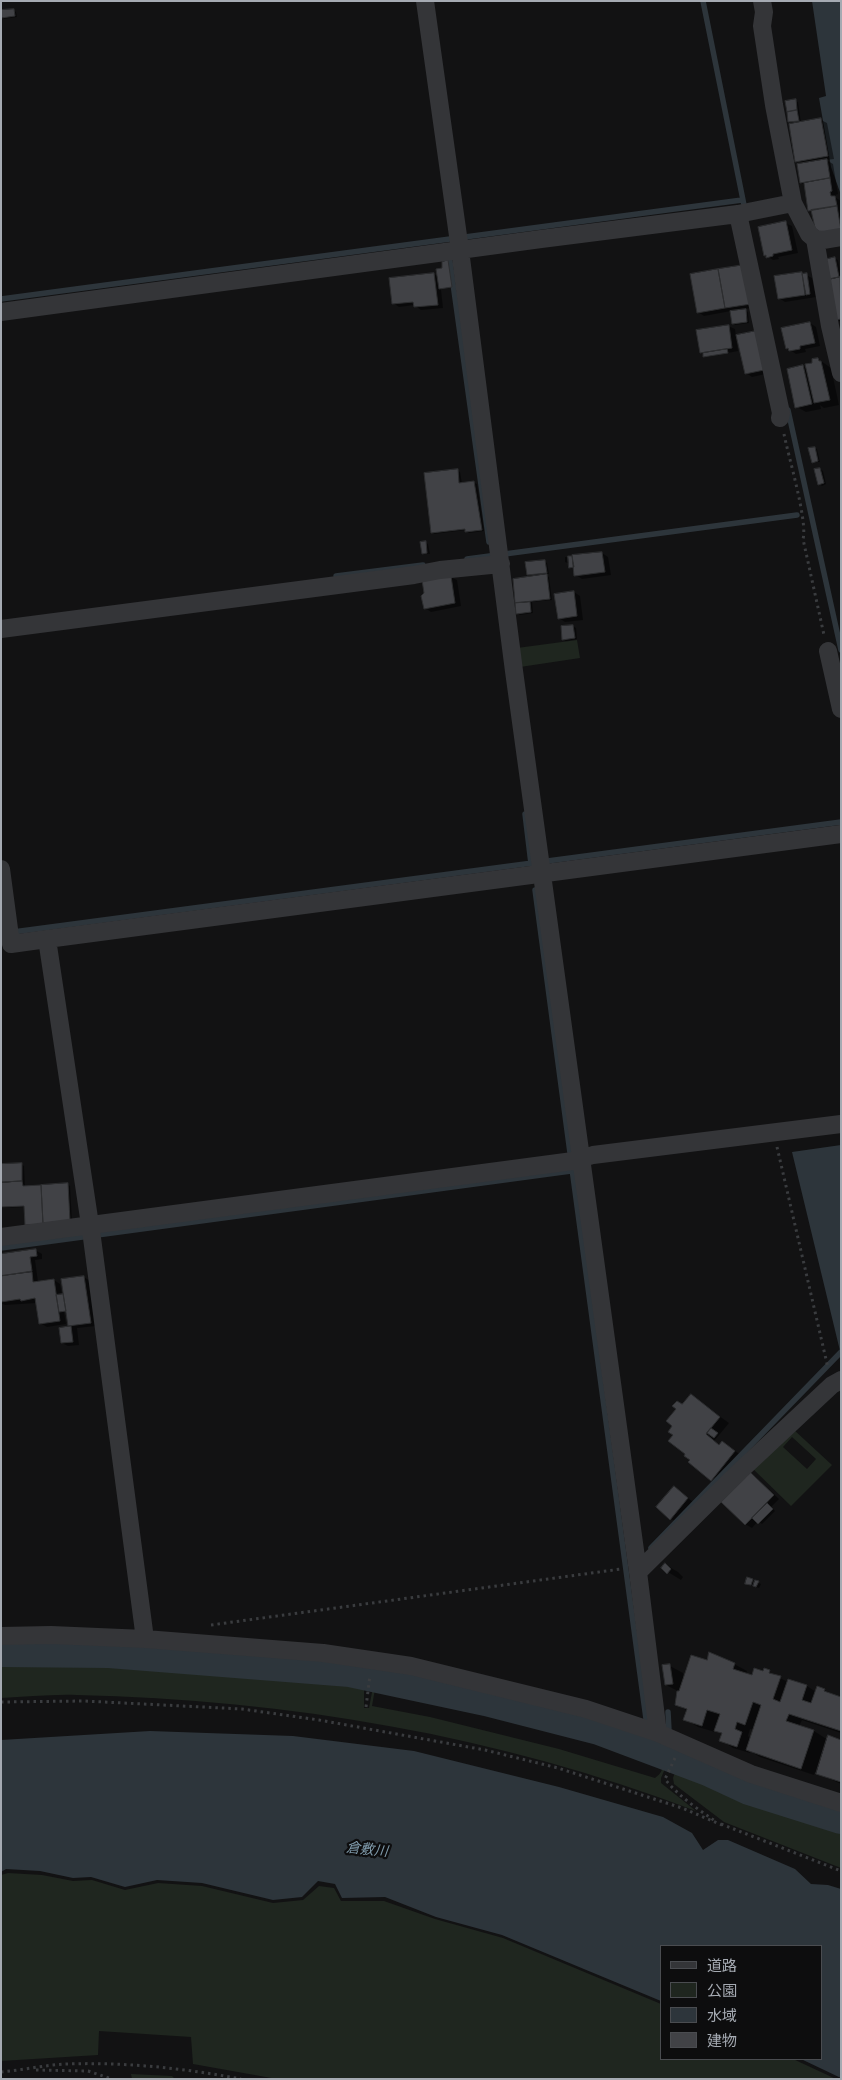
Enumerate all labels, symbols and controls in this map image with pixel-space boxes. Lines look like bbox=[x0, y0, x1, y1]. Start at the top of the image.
water label: 倉敷川 bbox=[345, 1839, 389, 1861]
legend bbox=[660, 1945, 822, 2060]
text: 道路 bbox=[707, 1956, 737, 1975]
text: 公園 bbox=[707, 1981, 737, 2000]
text: 水域 bbox=[707, 2006, 737, 2025]
text: 建物 bbox=[707, 2031, 737, 2050]

